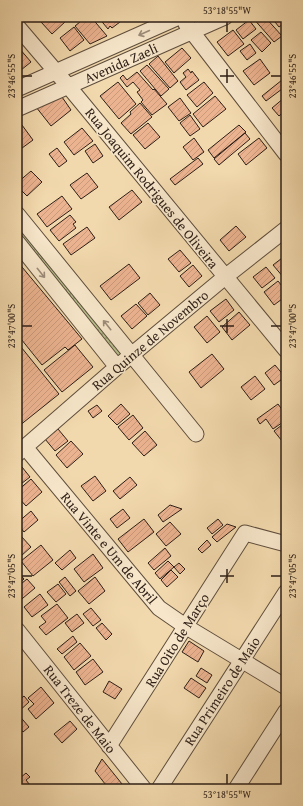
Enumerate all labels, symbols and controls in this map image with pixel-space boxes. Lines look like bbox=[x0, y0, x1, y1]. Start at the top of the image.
text: 53°18'55"W bbox=[203, 3, 251, 18]
one-way arrow bbox=[138, 30, 150, 37]
street label: Avenida Zaeli bbox=[81, 38, 161, 88]
text: 23°46'55"S bbox=[4, 54, 19, 98]
text: 23°46'55"S bbox=[285, 54, 300, 98]
street label: Rua Joaquim Rodrigues de Oliveira bbox=[81, 103, 224, 273]
one-way arrow bbox=[37, 267, 46, 278]
street label: Rua Quinze de Novembro bbox=[87, 285, 213, 395]
text: 23°47'00"S bbox=[4, 304, 19, 348]
text: 23°47'00"S bbox=[285, 304, 300, 348]
one-way arrow bbox=[102, 320, 111, 331]
street label: Rua Vinte e Um de Abril bbox=[56, 488, 162, 608]
text: 23°47'05"S bbox=[4, 554, 19, 598]
text: 23°47'05"S bbox=[285, 554, 300, 598]
street label: Rua Oito de Março bbox=[140, 589, 214, 691]
street label: Rua Primeiro de Maio bbox=[179, 632, 265, 750]
street label: Rua Treze de Maio bbox=[39, 661, 121, 757]
text: 53°18'55"W bbox=[203, 787, 251, 802]

